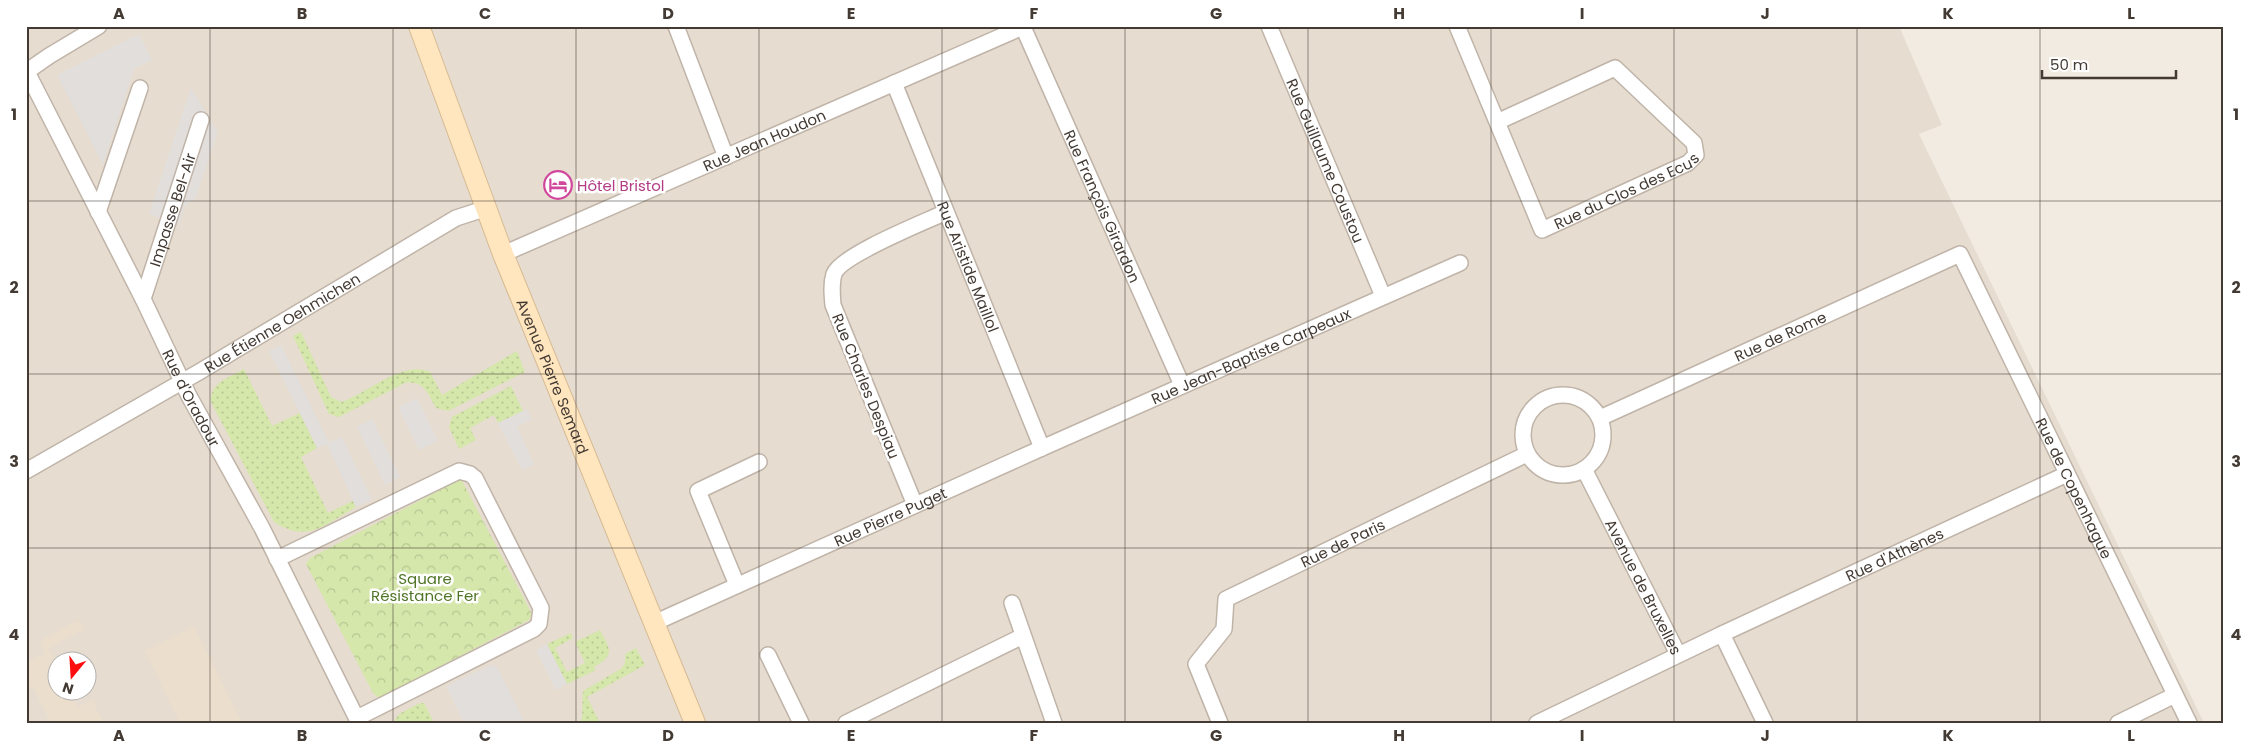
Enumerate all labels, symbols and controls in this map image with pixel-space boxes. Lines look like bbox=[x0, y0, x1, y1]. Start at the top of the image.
text: A bbox=[113, 2, 125, 25]
text: B bbox=[297, 2, 307, 25]
text: C bbox=[479, 2, 491, 25]
text: D bbox=[662, 2, 674, 25]
text: E bbox=[847, 2, 855, 25]
text: F bbox=[1030, 2, 1039, 25]
text: G bbox=[1210, 2, 1222, 25]
text: H bbox=[1393, 2, 1405, 25]
text: I bbox=[1580, 2, 1584, 25]
text: J bbox=[1760, 2, 1770, 25]
text: K bbox=[1942, 2, 1954, 25]
text: L bbox=[2127, 2, 2135, 25]
scale bar bbox=[2042, 48, 2176, 80]
text: 50 m bbox=[2050, 54, 2088, 75]
street label: Rue Guillaume Coustou bbox=[1282, 75, 1370, 246]
text: 1 bbox=[11, 103, 17, 126]
text: 1 bbox=[2233, 103, 2239, 126]
street label: Rue Jean Houdon bbox=[699, 104, 829, 176]
street label: Rue François Girardon bbox=[1059, 126, 1146, 286]
street label: Rue du Clos des Ecus bbox=[1550, 147, 1704, 234]
street label: Impasse Bel-Air bbox=[144, 150, 200, 269]
hotel icon: Hôtel Bristol bbox=[543, 170, 573, 200]
place label: Hôtel Bristol bbox=[577, 175, 665, 196]
street label: Rue Aristide Maillol bbox=[932, 198, 1004, 335]
street label: Rue Étienne Oehmichen bbox=[200, 267, 364, 377]
text: 2 bbox=[9, 276, 19, 299]
text: 2 bbox=[2231, 276, 2241, 299]
street label: Avenue Pierre Semard bbox=[512, 295, 594, 457]
street label: Rue Jean-Baptiste Carpeaux bbox=[1148, 302, 1354, 409]
street label: Rue de Rome bbox=[1731, 306, 1830, 366]
street label: Rue Charles Despiau bbox=[827, 310, 905, 462]
street label: Rue d'Oradour bbox=[158, 346, 226, 451]
street label: Rue de Copenhague bbox=[2031, 414, 2118, 562]
text: 3 bbox=[9, 450, 19, 473]
text: 3 bbox=[2231, 450, 2241, 473]
street label: Rue Pierre Puget bbox=[830, 482, 950, 551]
street label: Rue de Paris bbox=[1297, 513, 1389, 572]
street label: Avenue de Bruxelles bbox=[1601, 515, 1687, 658]
street label: Rue d'Athènes bbox=[1842, 522, 1947, 586]
park label: Square Résistance Fer bbox=[371, 568, 479, 606]
text: 4 bbox=[9, 623, 20, 646]
text: 4 bbox=[2231, 623, 2242, 646]
north arrow bbox=[48, 652, 98, 702]
text: N bbox=[60, 677, 76, 700]
text: A bbox=[113, 724, 125, 747]
text: B bbox=[297, 724, 307, 747]
text: C bbox=[479, 724, 491, 747]
text: D bbox=[662, 724, 674, 747]
text: E bbox=[847, 724, 855, 747]
text: F bbox=[1030, 724, 1039, 747]
text: G bbox=[1210, 724, 1222, 747]
text: H bbox=[1393, 724, 1405, 747]
text: I bbox=[1580, 724, 1584, 747]
text: J bbox=[1760, 724, 1770, 747]
text: K bbox=[1942, 724, 1954, 747]
text: L bbox=[2127, 724, 2135, 747]

